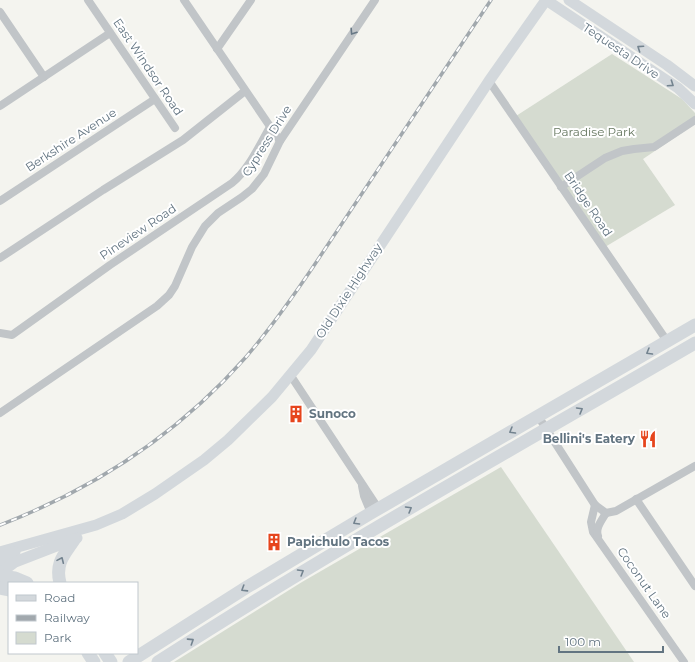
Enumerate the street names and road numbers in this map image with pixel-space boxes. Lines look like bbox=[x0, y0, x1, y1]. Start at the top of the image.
street label: East Windsor Road bbox=[110, 15, 187, 118]
street label: Tequesta Drive bbox=[580, 19, 662, 82]
street label: Cypress Drive bbox=[239, 102, 294, 179]
street label: Berkshire Avenue bbox=[22, 105, 119, 175]
street label: Bridge Road bbox=[561, 168, 616, 239]
street label: Pineview Road bbox=[97, 200, 179, 263]
street label: Old Dixie Highway bbox=[312, 240, 385, 341]
street label: Coconut Lane bbox=[614, 544, 675, 621]

